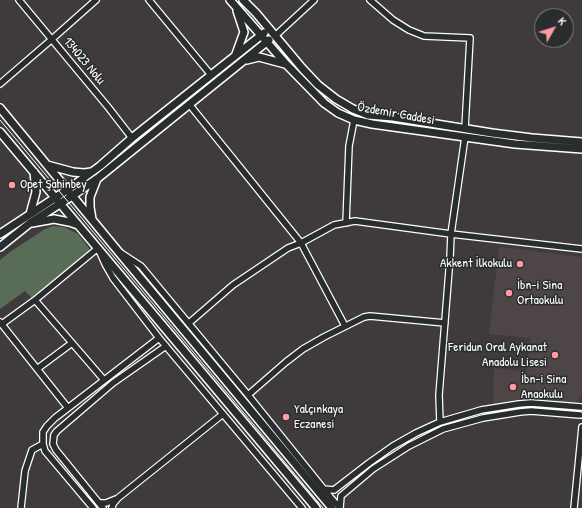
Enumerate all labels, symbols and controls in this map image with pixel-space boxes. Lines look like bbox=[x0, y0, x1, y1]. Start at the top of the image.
north arrow bbox=[534, 8, 574, 48]
text: K bbox=[555, 14, 570, 28]
street label: 134023 Nolu bbox=[60, 34, 108, 88]
street label: Özdemir Caddesi bbox=[356, 100, 436, 128]
place label: Opet Şahinbey bbox=[20, 177, 87, 193]
marker: Opet Şahinbey bbox=[7, 180, 17, 190]
place label: Akkent İlkokulu bbox=[440, 256, 512, 272]
marker: Akkent İlkokulu bbox=[515, 259, 525, 269]
place label: İbn-i Sina Ortaokulu bbox=[517, 278, 563, 309]
marker: İbn-i Sina Ortaokulu bbox=[504, 288, 514, 298]
place label: Feridun Oral Aykanat Anadolu Lisesi bbox=[448, 340, 547, 371]
marker: Feridun Oral Aykanat Anadolu Lisesi bbox=[550, 350, 560, 360]
place label: İbn-i Sina Anaokulu bbox=[521, 372, 566, 403]
marker: İbn-i Sina Anaokulu bbox=[508, 382, 518, 392]
place label: Yalçınkaya Eczanesi bbox=[294, 402, 343, 433]
marker: Yalçınkaya Eczanesi bbox=[281, 412, 291, 422]

